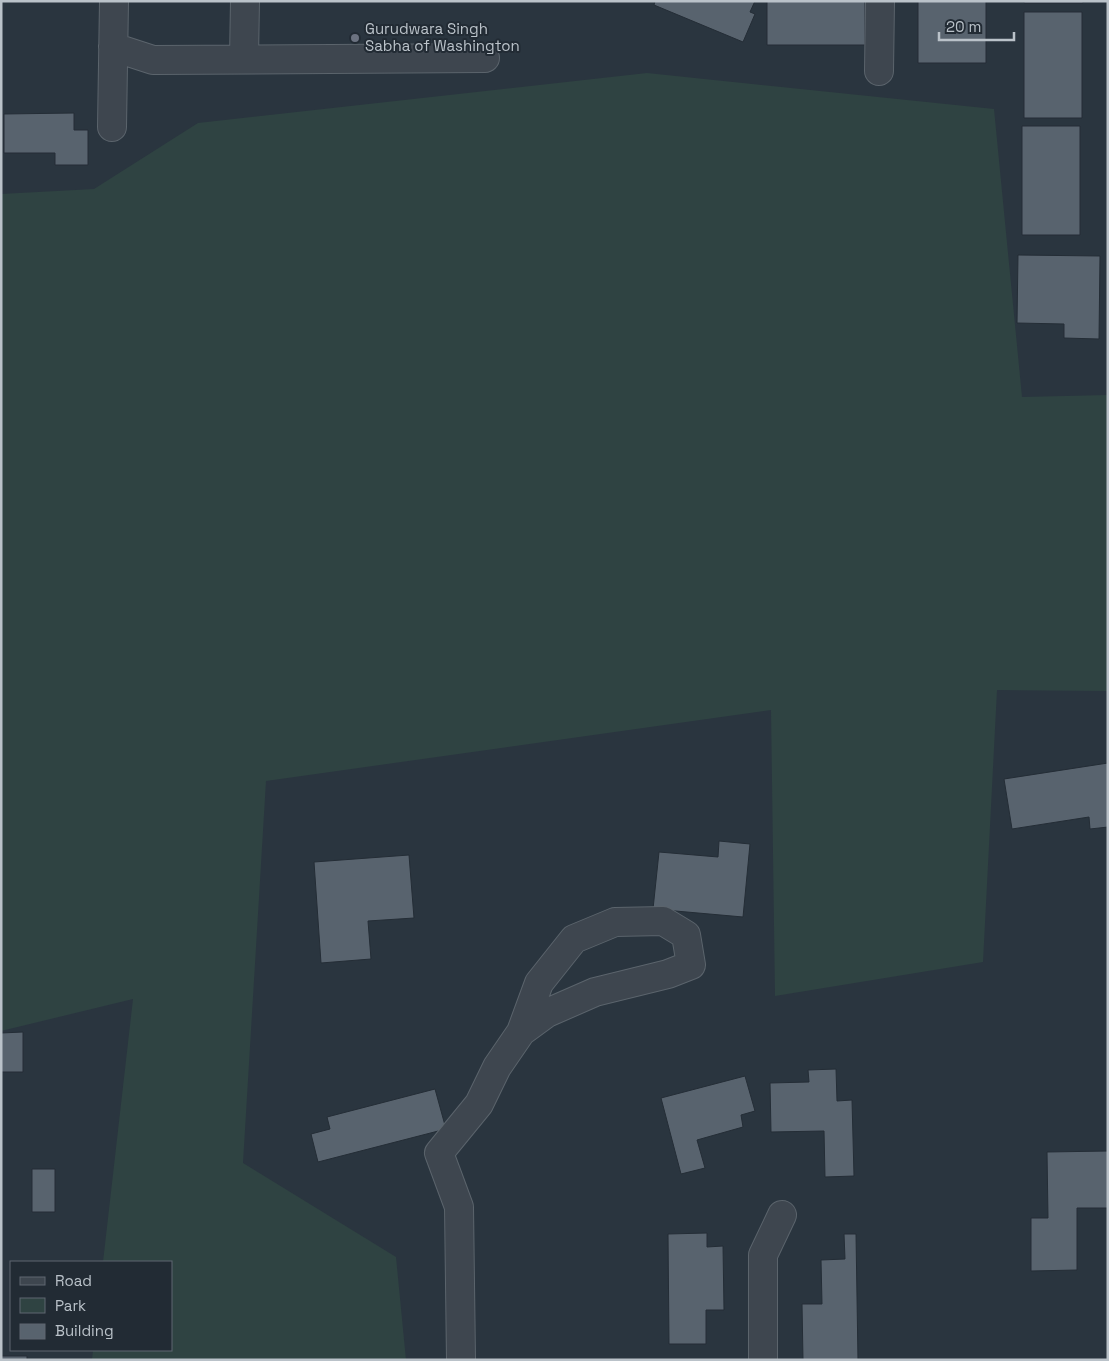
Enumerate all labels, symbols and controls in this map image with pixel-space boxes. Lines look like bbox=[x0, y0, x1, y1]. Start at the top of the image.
scale bar bbox=[939, 10, 1014, 42]
text: 20 m bbox=[946, 17, 981, 36]
place label: Gurudwara Singh Sabha of Washington bbox=[365, 19, 520, 55]
marker: Gurudwara Singh Sabha of Washington bbox=[349, 32, 361, 44]
legend bbox=[10, 1261, 172, 1351]
text: Road bbox=[55, 1271, 92, 1290]
text: Park bbox=[55, 1296, 86, 1315]
text: Building bbox=[55, 1321, 114, 1340]

